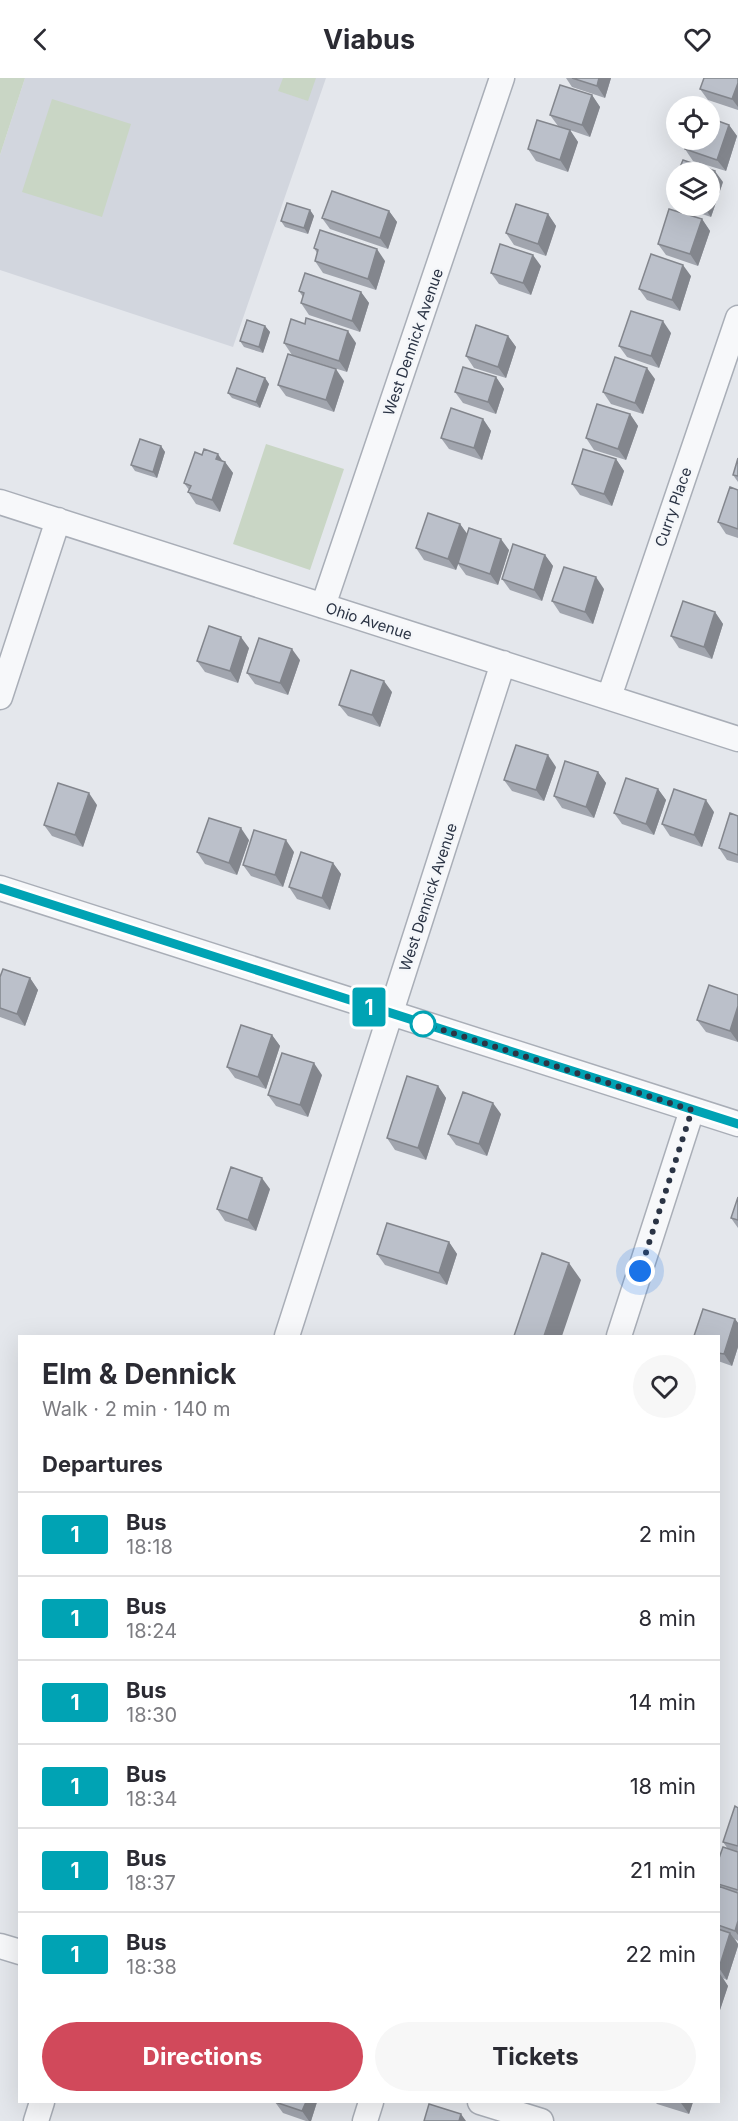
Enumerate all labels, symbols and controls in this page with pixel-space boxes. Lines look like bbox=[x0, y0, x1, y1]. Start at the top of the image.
icon: back bbox=[24, 23, 57, 56]
text: Viabus bbox=[323, 23, 415, 56]
icon: heart bbox=[681, 23, 714, 56]
map controls bbox=[666, 96, 720, 216]
button: locate bbox=[666, 96, 720, 150]
button: layers bbox=[666, 162, 720, 216]
street label: West Dennick Avenue bbox=[379, 266, 447, 418]
street label: Curry Place bbox=[650, 465, 696, 549]
street label: Ohio Avenue bbox=[323, 598, 415, 644]
street label: West Dennick Avenue bbox=[395, 821, 461, 973]
line badge: 1 bbox=[350, 988, 388, 1026]
text: 1 bbox=[364, 995, 374, 1020]
unlabelled marker bbox=[410, 1011, 436, 1037]
your location bbox=[625, 1256, 655, 1286]
button: heart bbox=[633, 1355, 696, 1418]
text: Elm & Dennick bbox=[42, 1357, 236, 1391]
text: Walk · 2 min · 140 m bbox=[42, 1397, 231, 1421]
text: Departures bbox=[42, 1451, 163, 1477]
text: Bus bbox=[126, 1509, 167, 1535]
text: 2 min bbox=[639, 1521, 696, 1547]
text: 1 bbox=[70, 1522, 80, 1547]
text: 18:18 bbox=[126, 1535, 173, 1559]
text: Bus bbox=[126, 1593, 167, 1619]
text: 8 min bbox=[639, 1605, 696, 1631]
text: 1 bbox=[70, 1606, 80, 1631]
text: 18:24 bbox=[126, 1619, 177, 1643]
text: Bus bbox=[126, 1677, 167, 1703]
text: 14 min bbox=[629, 1689, 696, 1715]
text: 1 bbox=[70, 1690, 80, 1715]
text: 18:30 bbox=[126, 1703, 177, 1727]
text: Bus bbox=[126, 1761, 167, 1787]
text: 18 min bbox=[630, 1773, 696, 1799]
text: 1 bbox=[70, 1774, 80, 1799]
text: 18:34 bbox=[126, 1787, 178, 1811]
text: Bus bbox=[126, 1845, 167, 1871]
text: 21 min bbox=[630, 1857, 696, 1883]
text: 1 bbox=[70, 1858, 80, 1883]
text: 18:37 bbox=[126, 1871, 176, 1895]
text: Bus bbox=[126, 1929, 167, 1955]
text: 22 min bbox=[625, 1941, 696, 1967]
text: 1 bbox=[70, 1942, 80, 1967]
text: 18:38 bbox=[126, 1955, 177, 1979]
button: Directions bbox=[42, 2022, 363, 2091]
button: Tickets bbox=[375, 2022, 696, 2091]

